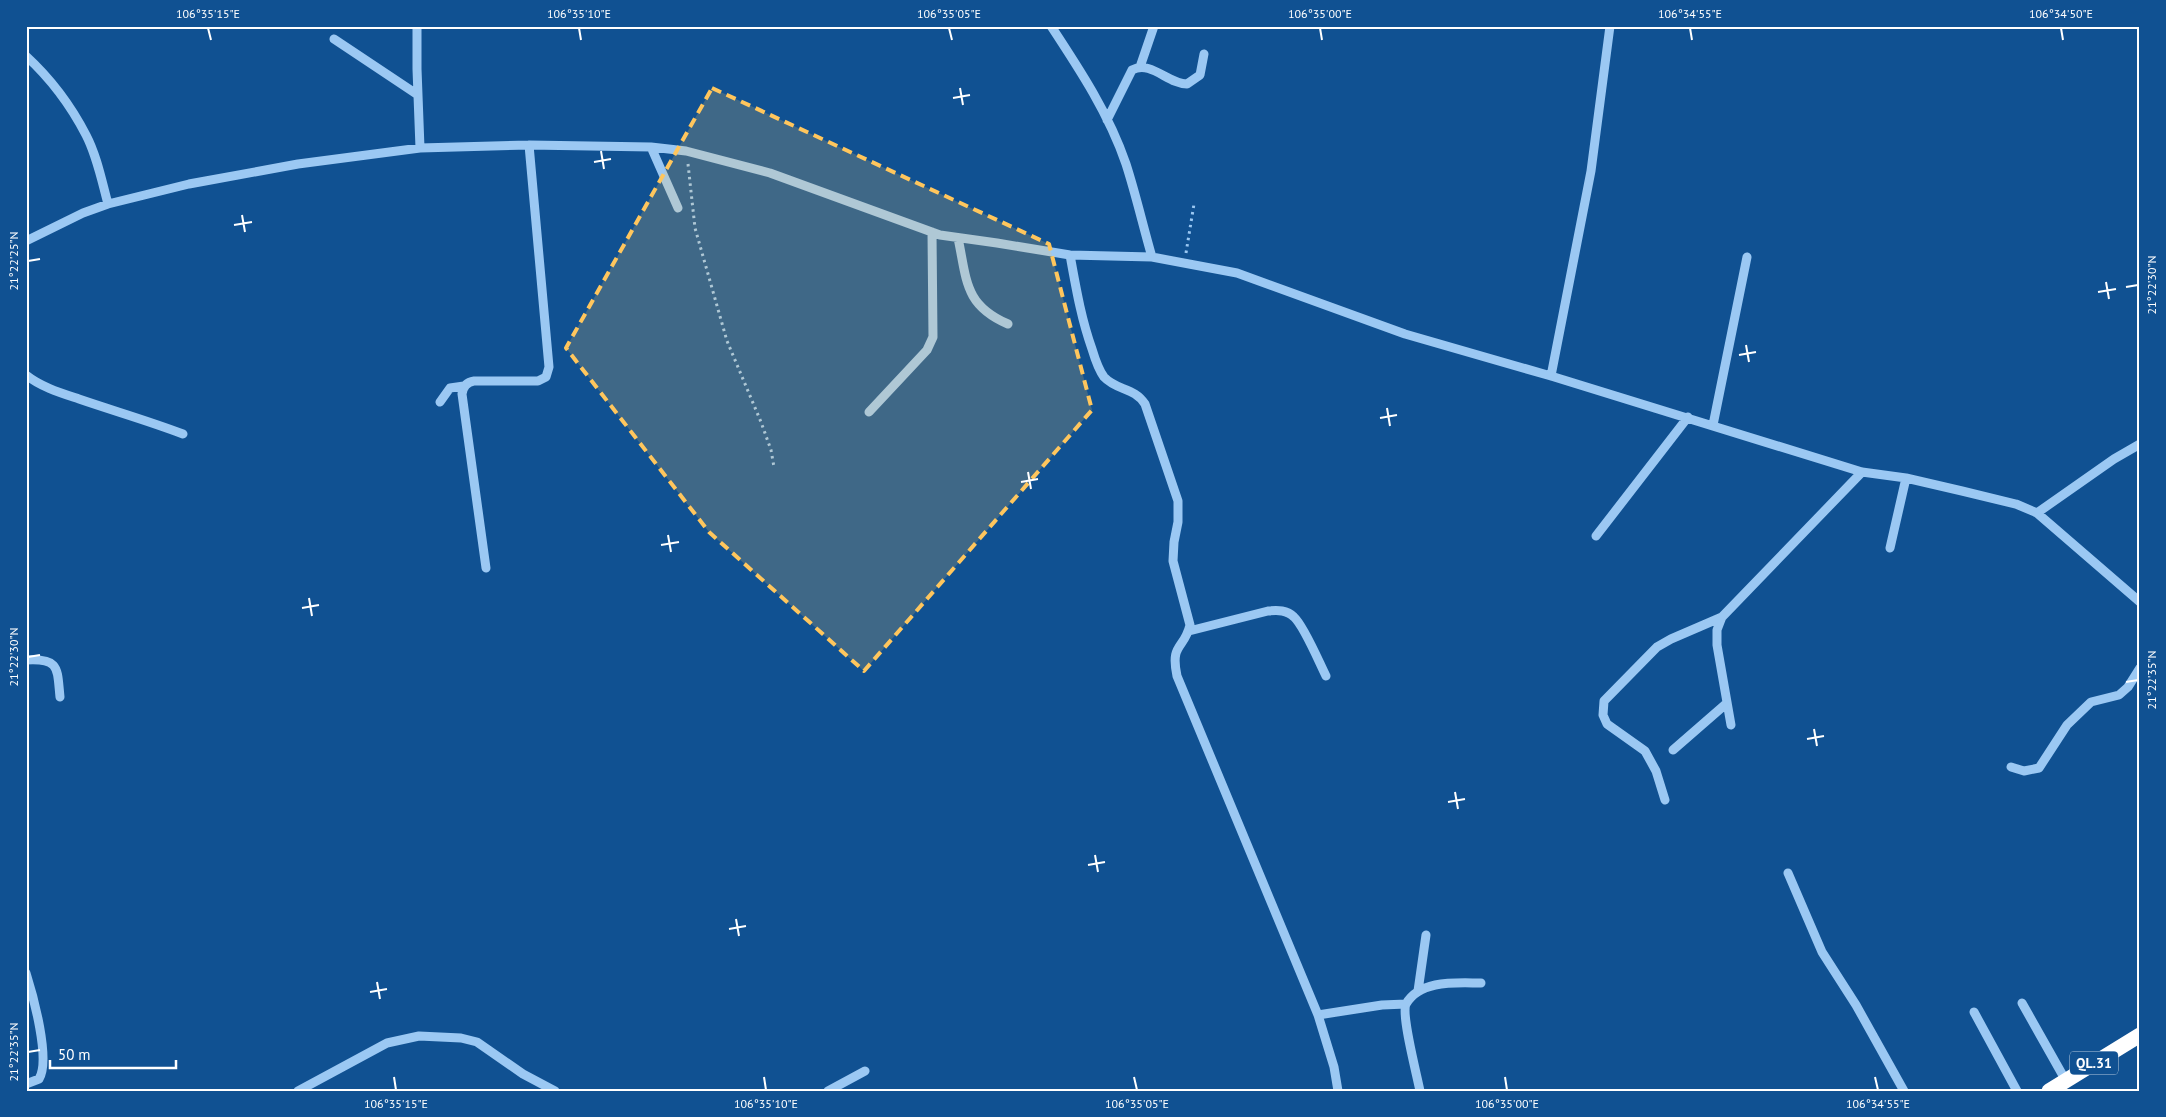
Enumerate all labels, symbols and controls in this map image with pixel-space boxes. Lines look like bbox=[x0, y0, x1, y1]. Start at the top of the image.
text: 106°35'15"E bbox=[176, 6, 240, 21]
text: 106°35'10"E bbox=[547, 6, 611, 21]
text: 106°35'05"E bbox=[917, 6, 981, 21]
text: 106°35'00"E bbox=[1288, 6, 1352, 21]
text: 106°34'55"E bbox=[1658, 6, 1722, 21]
text: 106°34'50"E bbox=[2029, 6, 2093, 21]
text: 21°22'25"N bbox=[6, 231, 21, 291]
text: 21°22'30"N bbox=[2144, 255, 2159, 315]
text: 21°22'30"N bbox=[6, 627, 21, 687]
text: 21°22'35"N bbox=[2144, 650, 2159, 710]
text: 21°22'35"N bbox=[6, 1022, 21, 1082]
scale bar bbox=[50, 1037, 176, 1069]
text: 50 m bbox=[58, 1045, 91, 1064]
road number: QL.31 bbox=[2070, 1052, 2118, 1074]
text: 106°35'15"E bbox=[364, 1096, 428, 1111]
text: 106°35'10"E bbox=[734, 1096, 798, 1111]
text: 106°35'05"E bbox=[1105, 1096, 1169, 1111]
text: 106°35'00"E bbox=[1475, 1096, 1539, 1111]
text: 106°34'55"E bbox=[1846, 1096, 1910, 1111]

